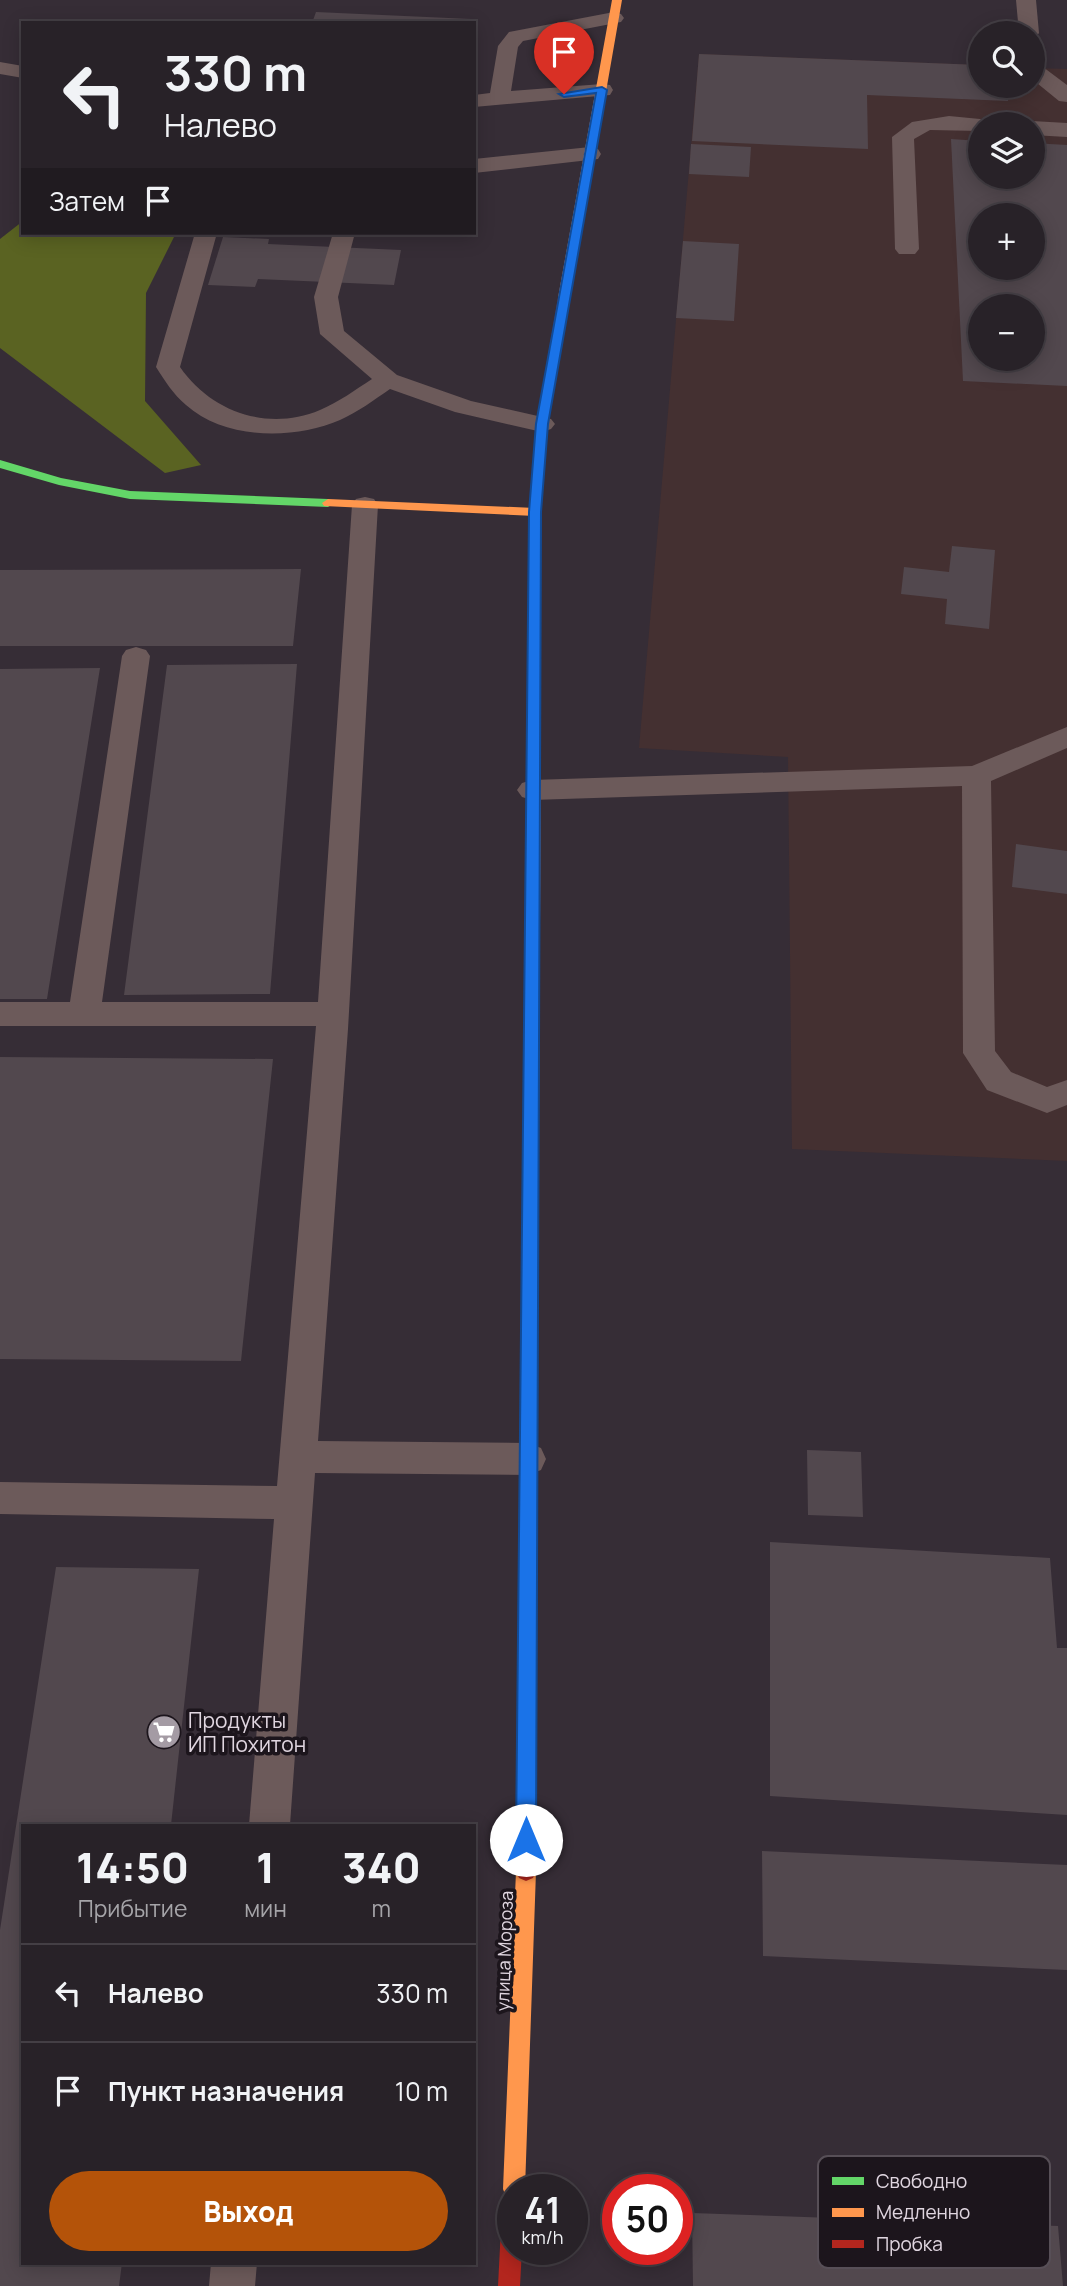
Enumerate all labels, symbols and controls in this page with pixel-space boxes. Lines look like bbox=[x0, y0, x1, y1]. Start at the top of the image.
map controls bbox=[968, 21, 1045, 371]
button: search bbox=[968, 21, 1045, 98]
pin bbox=[534, 22, 594, 94]
icon: arrive bbox=[545, 33, 583, 71]
text: 330 m bbox=[164, 39, 307, 106]
icon: left bbox=[49, 49, 140, 140]
text: Налево bbox=[164, 103, 277, 147]
button: layers bbox=[968, 112, 1045, 189]
icon: arrive bbox=[139, 182, 177, 220]
text: Затем bbox=[49, 183, 125, 219]
button: + bbox=[968, 203, 1045, 280]
button: − bbox=[968, 294, 1045, 371]
place label: Продукты ИП Похитон bbox=[188, 1706, 306, 1758]
supermarket icon: Продукты ИП Похитон bbox=[145, 1713, 183, 1751]
position arrow bbox=[489, 1803, 563, 1877]
text: 14:50 bbox=[76, 1838, 189, 1896]
text: 1 bbox=[256, 1838, 275, 1896]
text: 340 bbox=[342, 1838, 421, 1896]
street label: улица Мороза bbox=[490, 1890, 518, 2012]
text: Прибытие bbox=[78, 1892, 187, 1924]
text: мин bbox=[244, 1892, 287, 1924]
text: m bbox=[372, 1892, 391, 1924]
icon: left bbox=[49, 1974, 87, 2012]
text: Налево bbox=[108, 1975, 204, 2011]
text: 330 m bbox=[376, 1975, 448, 2011]
icon: arrive bbox=[49, 2072, 87, 2110]
text: Пункт назначения bbox=[108, 2073, 344, 2109]
text: 10 m bbox=[395, 2073, 448, 2109]
legend bbox=[818, 2156, 1050, 2268]
text: Свободно bbox=[876, 2168, 967, 2194]
button: Выход bbox=[49, 2171, 448, 2251]
speed limit sign: 50 bbox=[602, 2174, 693, 2265]
text: 41 bbox=[524, 2186, 561, 2234]
text: Медленно bbox=[876, 2199, 970, 2225]
text: km/h bbox=[522, 2225, 563, 2249]
text: Пробка bbox=[876, 2231, 943, 2257]

